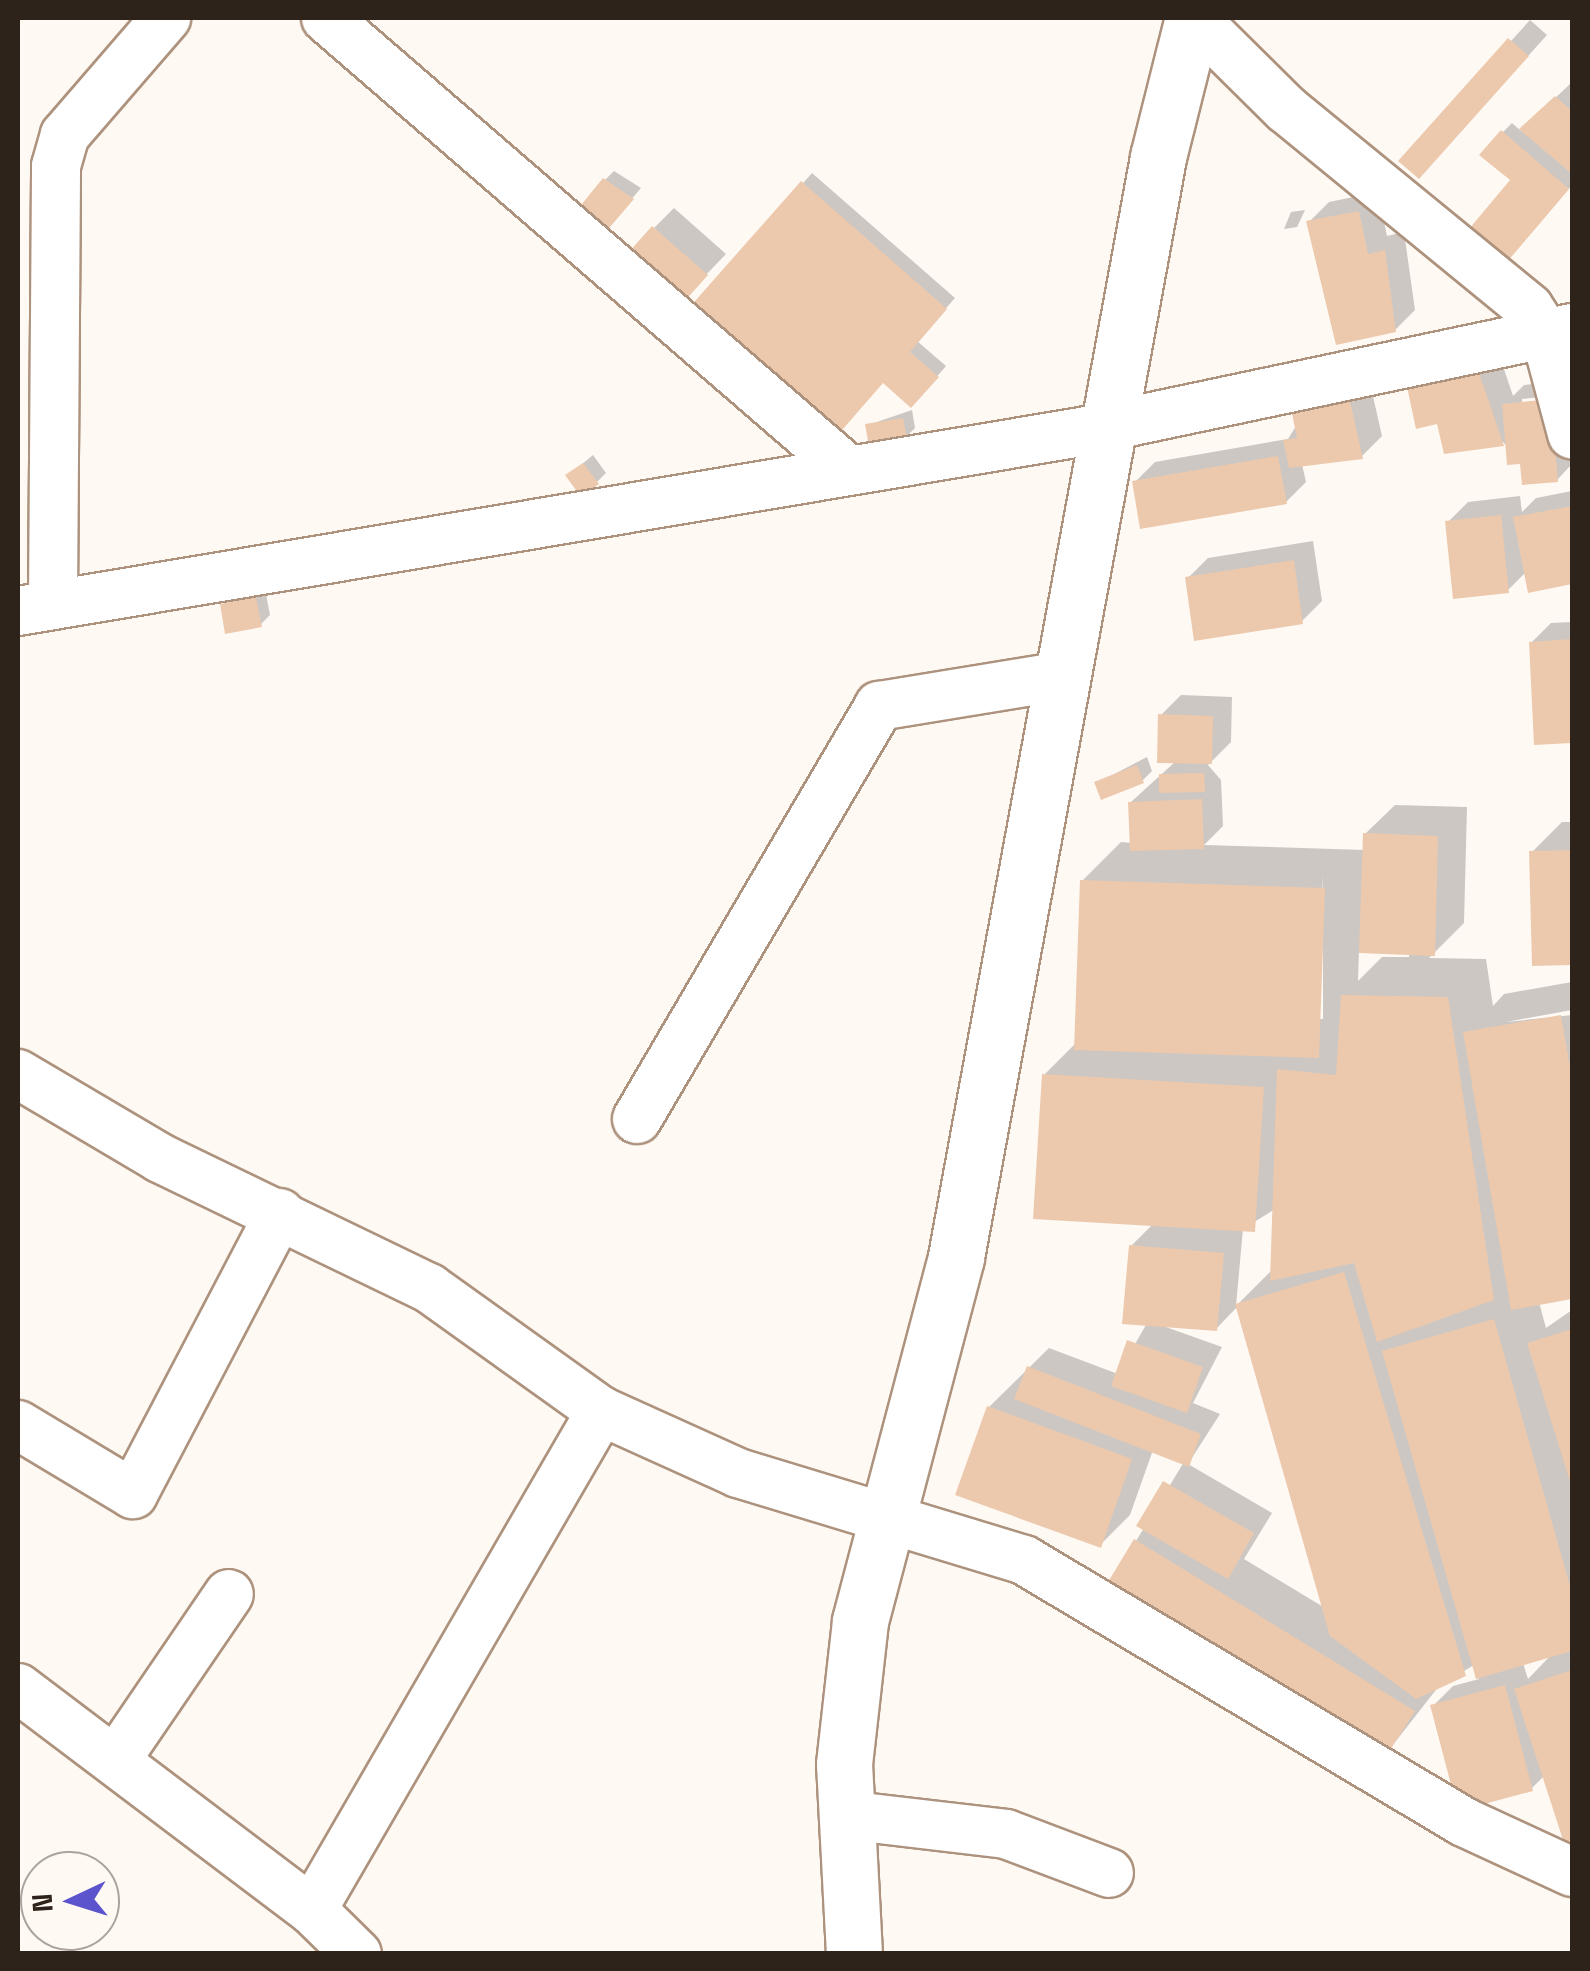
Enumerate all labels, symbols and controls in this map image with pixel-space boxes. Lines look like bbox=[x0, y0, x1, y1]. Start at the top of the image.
north arrow bbox=[20, 1851, 120, 1951]
text: N bbox=[23, 1892, 61, 1914]

